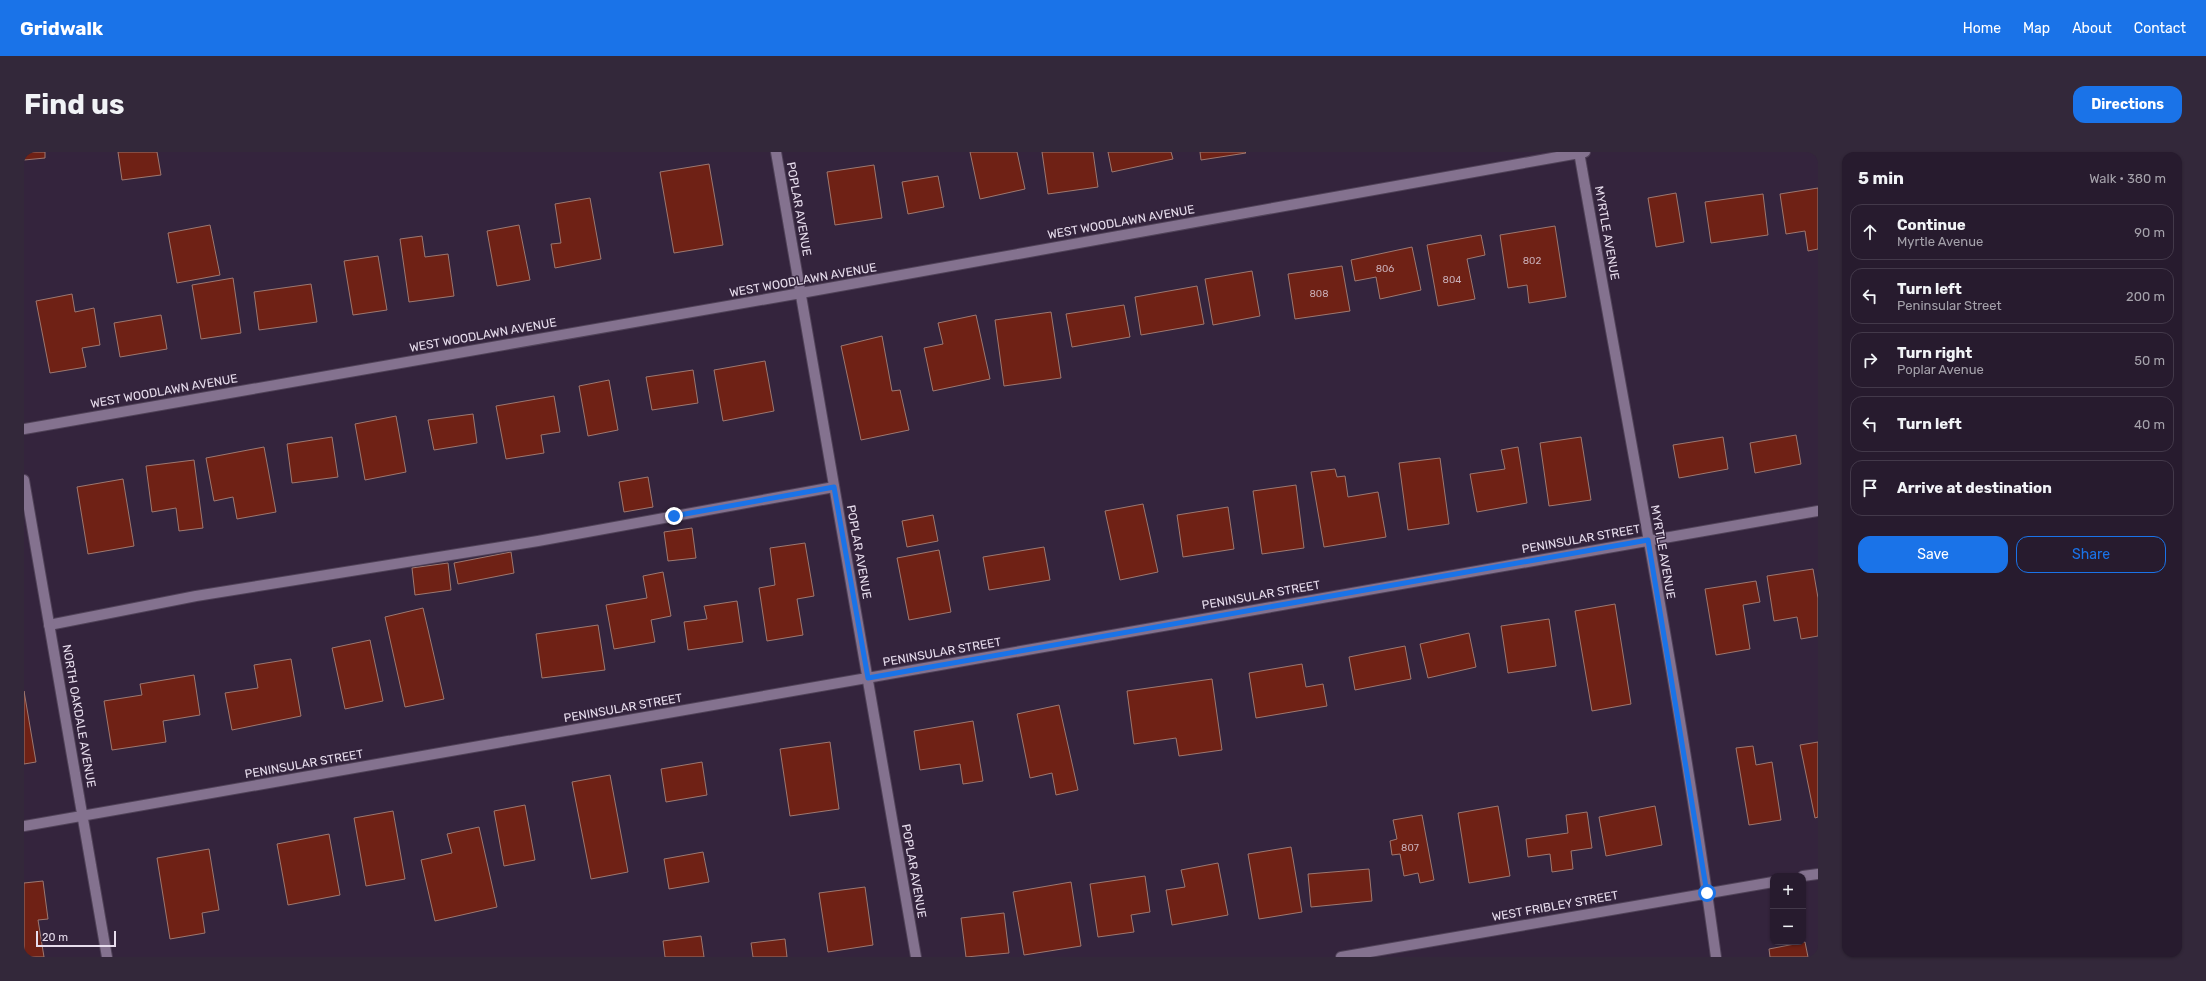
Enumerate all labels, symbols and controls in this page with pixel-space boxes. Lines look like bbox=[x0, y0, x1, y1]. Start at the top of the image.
text: Gridwalk bbox=[20, 17, 103, 40]
text: Home bbox=[1963, 20, 2001, 37]
text: Map bbox=[2023, 20, 2050, 37]
text: About bbox=[2072, 20, 2112, 37]
text: Contact bbox=[2134, 20, 2186, 37]
button: Directions bbox=[2073, 86, 2182, 123]
text: Find us bbox=[24, 88, 124, 121]
street label: POPLAR AVENUE bbox=[784, 161, 814, 257]
text: 5 min bbox=[1858, 168, 1904, 188]
text: Walk · 380 m bbox=[2089, 171, 2166, 186]
street label: MYRTLE AVENUE bbox=[1592, 185, 1622, 281]
street label: WEST WOODLAWN AVENUE bbox=[1046, 202, 1196, 242]
text: Continue bbox=[1897, 216, 1966, 234]
icon: ahead bbox=[1859, 221, 1881, 243]
text: 90 m bbox=[2134, 225, 2165, 240]
text: Myrtle Avenue bbox=[1897, 234, 1983, 249]
house number: 802 bbox=[1523, 255, 1541, 267]
street label: WEST WOODLAWN AVENUE bbox=[728, 260, 878, 300]
house number: 806 bbox=[1376, 263, 1394, 275]
house number: 804 bbox=[1443, 274, 1461, 286]
text: Turn left bbox=[1897, 280, 1962, 298]
icon: left bbox=[1859, 285, 1881, 307]
house number: 808 bbox=[1309, 288, 1329, 300]
text: 200 m bbox=[2126, 289, 2165, 304]
text: Peninsular Street bbox=[1897, 298, 2002, 313]
street label: WEST WOODLAWN AVENUE bbox=[408, 315, 558, 355]
text: Turn right bbox=[1897, 344, 1972, 362]
icon: right bbox=[1859, 349, 1881, 371]
text: 50 m bbox=[2134, 353, 2165, 368]
text: Poplar Avenue bbox=[1897, 362, 1984, 377]
street label: WEST WOODLAWN AVENUE bbox=[89, 371, 239, 411]
icon: left bbox=[1859, 413, 1881, 435]
text: Turn left bbox=[1897, 415, 1962, 433]
text: 40 m bbox=[2134, 417, 2165, 432]
icon: arrive bbox=[1859, 477, 1881, 499]
text: Arrive at destination bbox=[1897, 479, 2052, 497]
street label: POPLAR AVENUE bbox=[844, 504, 874, 600]
street label: MYRTLE AVENUE bbox=[1648, 504, 1678, 600]
route end bbox=[665, 507, 683, 525]
street label: PENINSULAR STREET bbox=[1521, 522, 1641, 556]
button: Save bbox=[1858, 536, 2008, 573]
button: Share bbox=[2016, 536, 2166, 573]
street label: PENINSULAR STREET bbox=[1201, 578, 1321, 612]
street label: PENINSULAR STREET bbox=[882, 635, 1002, 669]
street label: NORTH OAKDALE AVENUE bbox=[59, 643, 99, 789]
street label: PENINSULAR STREET bbox=[563, 691, 683, 725]
street label: PENINSULAR STREET bbox=[244, 747, 364, 781]
street label: POPLAR AVENUE bbox=[899, 823, 929, 919]
house number: 807 bbox=[1401, 842, 1419, 854]
map controls bbox=[1770, 873, 1806, 945]
button: + bbox=[1770, 873, 1806, 909]
route start bbox=[1698, 884, 1716, 902]
street label: WEST FRIBLEY STREET bbox=[1491, 888, 1619, 924]
button: − bbox=[1770, 909, 1806, 945]
scale bar bbox=[36, 929, 116, 948]
text: 20 m bbox=[42, 931, 68, 944]

